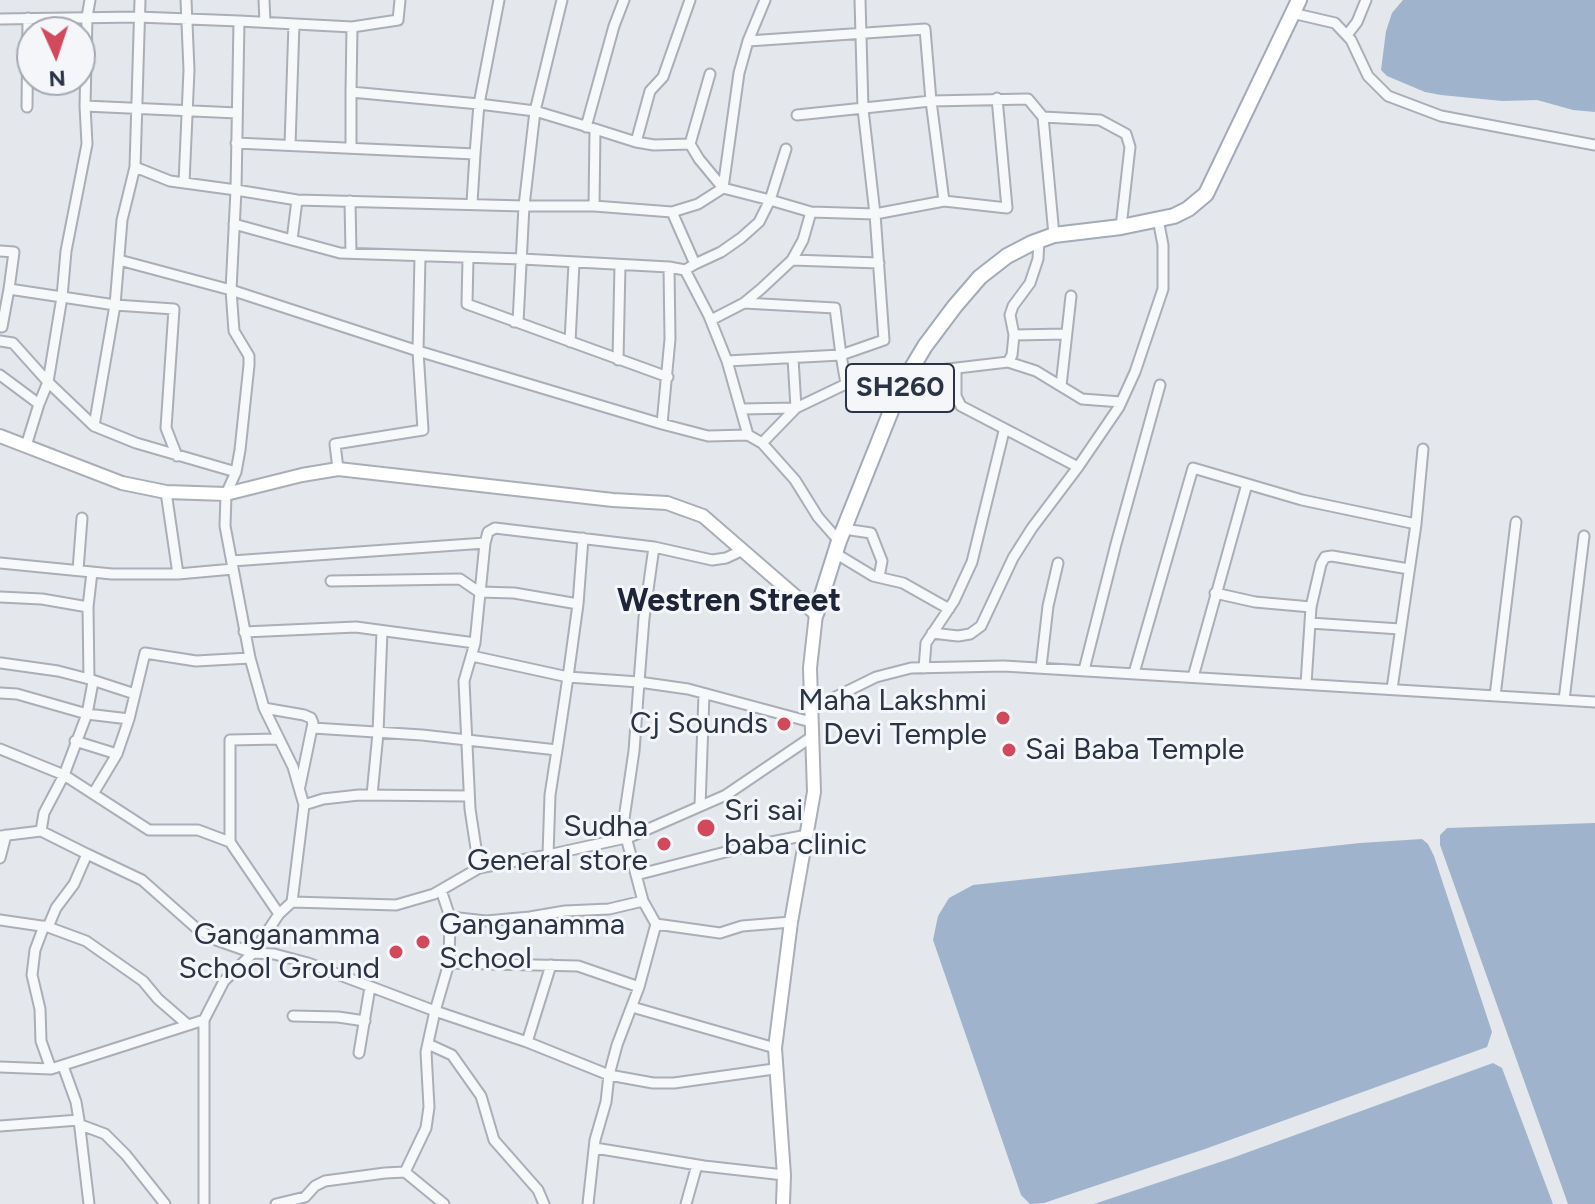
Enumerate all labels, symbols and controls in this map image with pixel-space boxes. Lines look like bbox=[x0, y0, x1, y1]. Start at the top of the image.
north arrow bbox=[16, 16, 96, 96]
text: N bbox=[48, 65, 66, 92]
road number: SH260 bbox=[846, 364, 954, 412]
district label: Westren Street bbox=[617, 583, 841, 621]
place label: Maha Lakshmi Devi Temple bbox=[798, 683, 987, 754]
place label: Cj Sounds bbox=[630, 706, 768, 742]
marker: Maha Lakshmi Devi Temple bbox=[994, 709, 1012, 727]
marker: Cj Sounds bbox=[775, 715, 793, 733]
place label: Sai Baba Temple bbox=[1025, 732, 1244, 768]
marker: Sai Baba Temple bbox=[1000, 741, 1018, 759]
place label: Sri sai baba clinic bbox=[724, 793, 867, 864]
place label: Sudha General store bbox=[467, 809, 648, 880]
marker: Sri sai baba clinic bbox=[695, 817, 717, 839]
marker: Sudha General store bbox=[655, 835, 673, 853]
place label: Ganganamma School bbox=[439, 907, 625, 978]
place label: Ganganamma School Ground bbox=[178, 917, 380, 988]
marker: Ganganamma School bbox=[414, 933, 432, 951]
marker: Ganganamma School Ground bbox=[387, 943, 405, 961]

